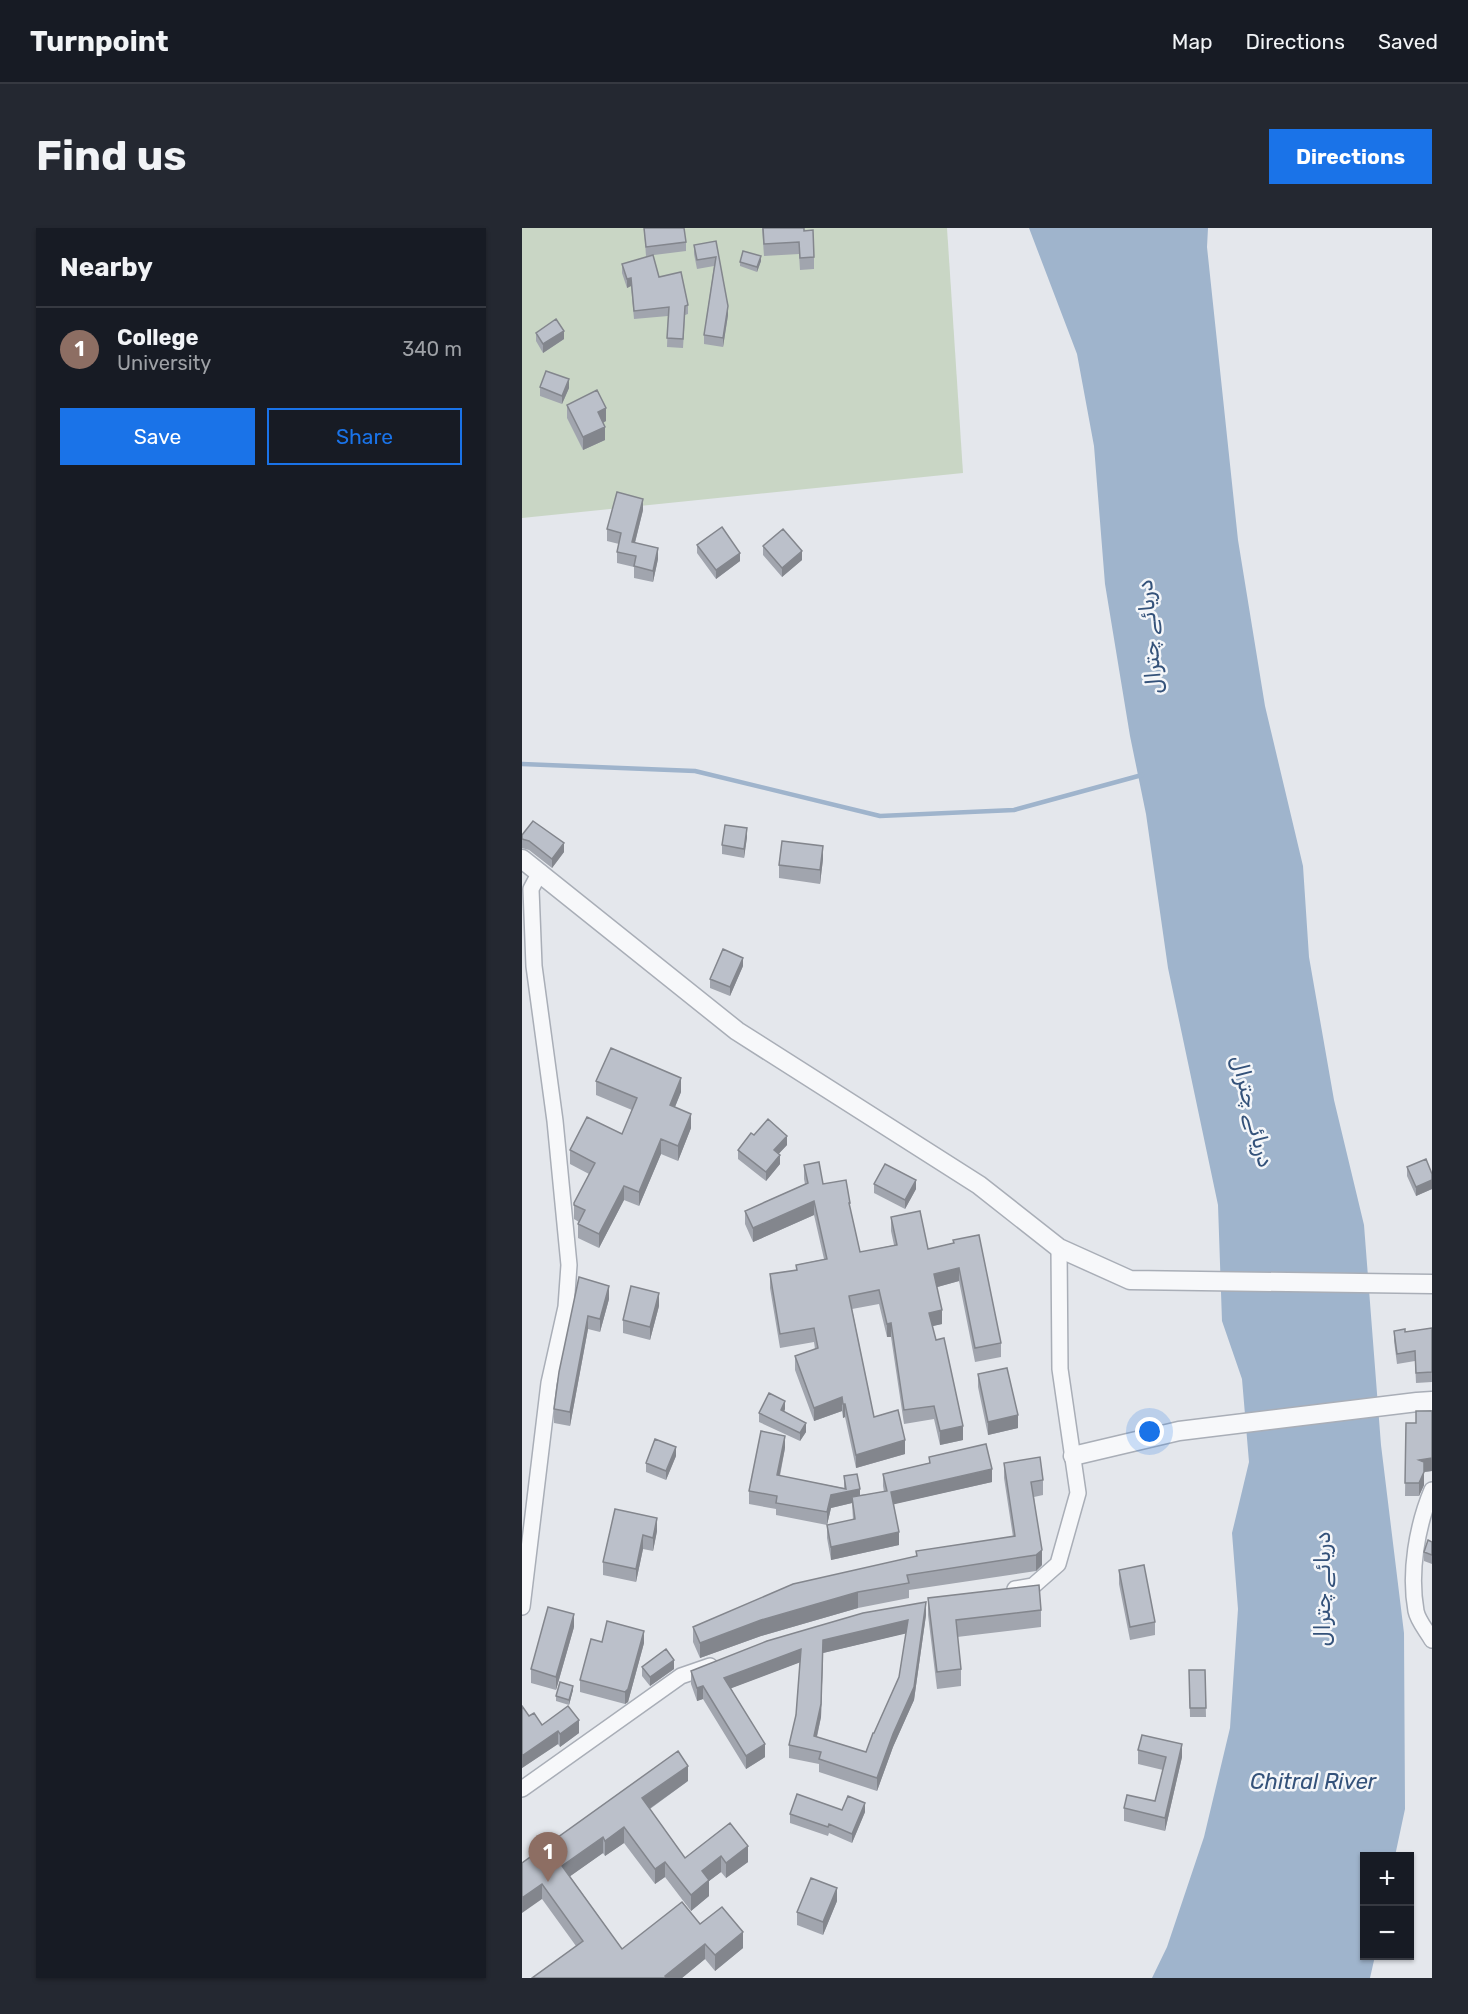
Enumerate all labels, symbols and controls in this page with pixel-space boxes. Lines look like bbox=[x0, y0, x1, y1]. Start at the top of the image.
text: Turnpoint bbox=[30, 25, 169, 58]
text: Map bbox=[1172, 29, 1213, 54]
text: Directions bbox=[1246, 29, 1345, 54]
text: Saved bbox=[1378, 29, 1438, 54]
button: Directions bbox=[1269, 129, 1432, 184]
text: Find us bbox=[36, 131, 187, 181]
text: Nearby bbox=[60, 252, 153, 283]
text: College bbox=[117, 324, 199, 351]
text: 1 bbox=[75, 337, 84, 361]
text: 340 m bbox=[402, 337, 462, 361]
text: University bbox=[117, 351, 211, 375]
button: Save bbox=[60, 408, 255, 465]
button: Share bbox=[267, 408, 462, 465]
water label: دریائے چترال bbox=[1131, 579, 1168, 695]
water label: دریائے چترال bbox=[1226, 1052, 1279, 1170]
your location bbox=[1135, 1417, 1164, 1446]
water label: دریائے چترال bbox=[1309, 1532, 1336, 1646]
water label: Chitral River bbox=[1250, 1768, 1378, 1795]
pin: 1 bbox=[528, 1832, 568, 1882]
map controls bbox=[1360, 1852, 1414, 1960]
button: + bbox=[1360, 1852, 1414, 1906]
button: − bbox=[1360, 1906, 1414, 1960]

